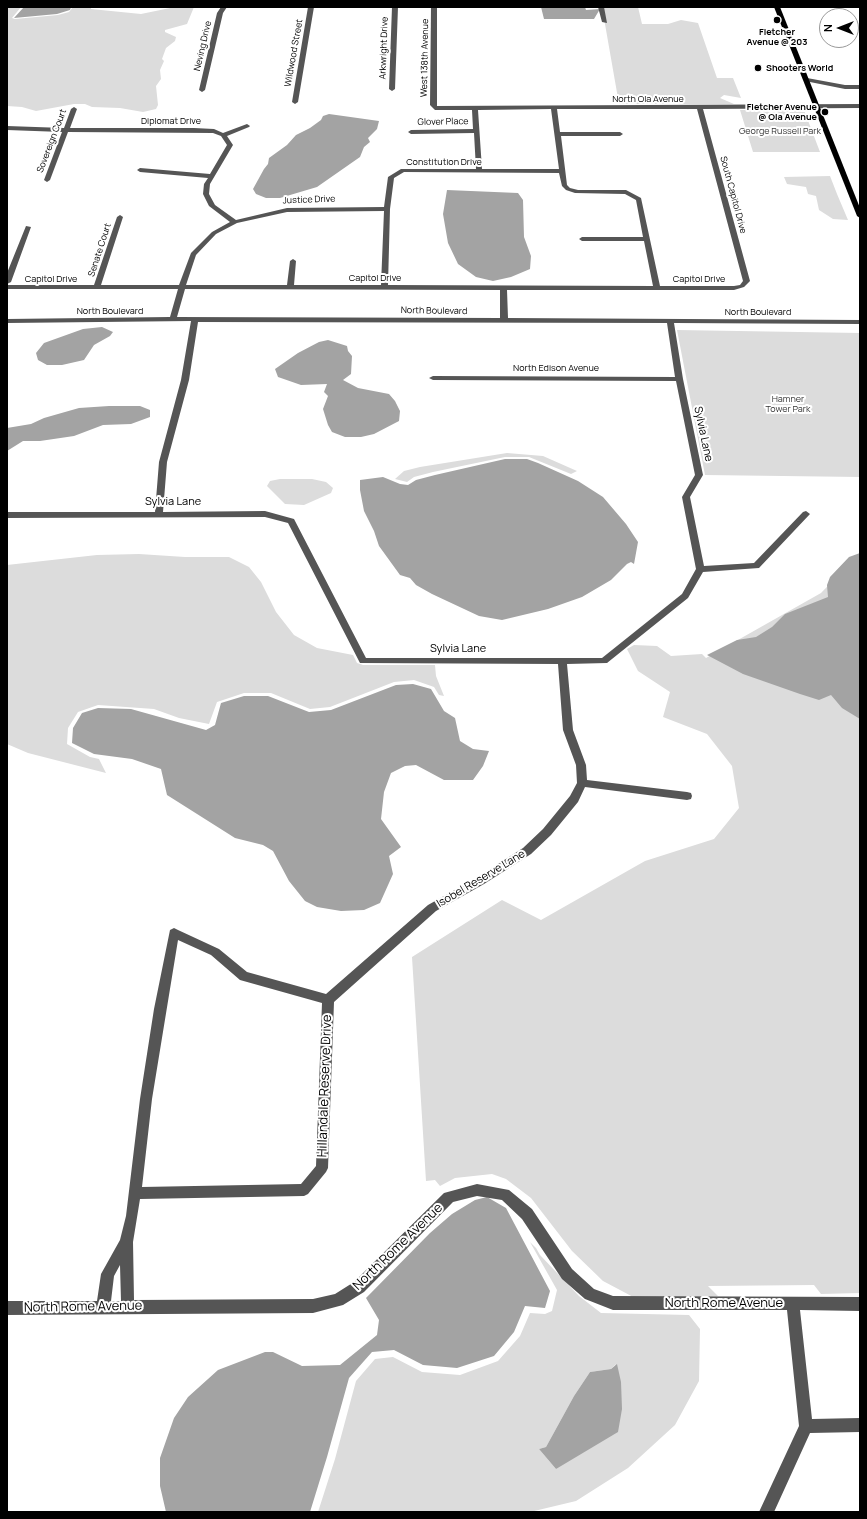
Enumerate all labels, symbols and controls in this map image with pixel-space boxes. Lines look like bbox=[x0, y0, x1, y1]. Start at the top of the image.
north arrow bbox=[819, 8, 859, 48]
marker: Fletcher Avenue @ 203 bbox=[772, 15, 782, 25]
street label: Arkwright Drive bbox=[378, 16, 390, 80]
street label: Wildwood Street bbox=[283, 18, 305, 88]
street label: West 138th Avenue bbox=[419, 19, 431, 97]
street label: Neving Drive bbox=[192, 20, 214, 72]
text: N bbox=[820, 24, 835, 32]
place label: Fletcher Avenue @ 203 bbox=[747, 27, 807, 48]
marker: Shooters World bbox=[753, 63, 763, 73]
place label: Shooters World bbox=[766, 63, 833, 73]
street label: North Ola Avenue bbox=[612, 94, 684, 104]
place label: Fletcher Avenue @ Ola Avenue bbox=[747, 102, 817, 123]
marker: Fletcher Avenue @ Ola Avenue bbox=[820, 107, 830, 117]
street label: Sovereign Court bbox=[35, 108, 69, 174]
street label: Diplomat Drive bbox=[141, 116, 201, 126]
street label: Glover Place bbox=[417, 116, 469, 128]
park label: George Russell Park bbox=[739, 126, 821, 136]
street label: South Capitol Drive bbox=[717, 155, 749, 235]
street label: Constitution Drive bbox=[406, 157, 482, 167]
street label: Justice Drive bbox=[282, 194, 336, 206]
street label: Senate Court bbox=[86, 222, 114, 278]
street label: Capitol Drive bbox=[349, 273, 401, 283]
street label: Capitol Drive bbox=[25, 274, 77, 284]
street label: Capitol Drive bbox=[673, 274, 725, 284]
street label: North Boulevard bbox=[401, 305, 467, 317]
street label: North Boulevard bbox=[77, 306, 143, 316]
street label: North Boulevard bbox=[725, 307, 791, 317]
street label: North Edison Avenue bbox=[513, 363, 599, 373]
park label: Hamner Tower Park bbox=[766, 394, 810, 415]
street label: Sylvia Lane bbox=[691, 405, 715, 463]
street label: Sylvia Lane bbox=[145, 495, 201, 509]
street label: Sylvia Lane bbox=[430, 642, 486, 656]
street label: Isobel Reserve Lane bbox=[434, 847, 528, 911]
street label: Hillandale Reserve Drive bbox=[315, 1014, 335, 1158]
street label: North Rome Avenue bbox=[350, 1200, 446, 1294]
street label: North Rome Avenue bbox=[665, 1295, 783, 1311]
street label: North Rome Avenue bbox=[24, 1298, 142, 1316]

